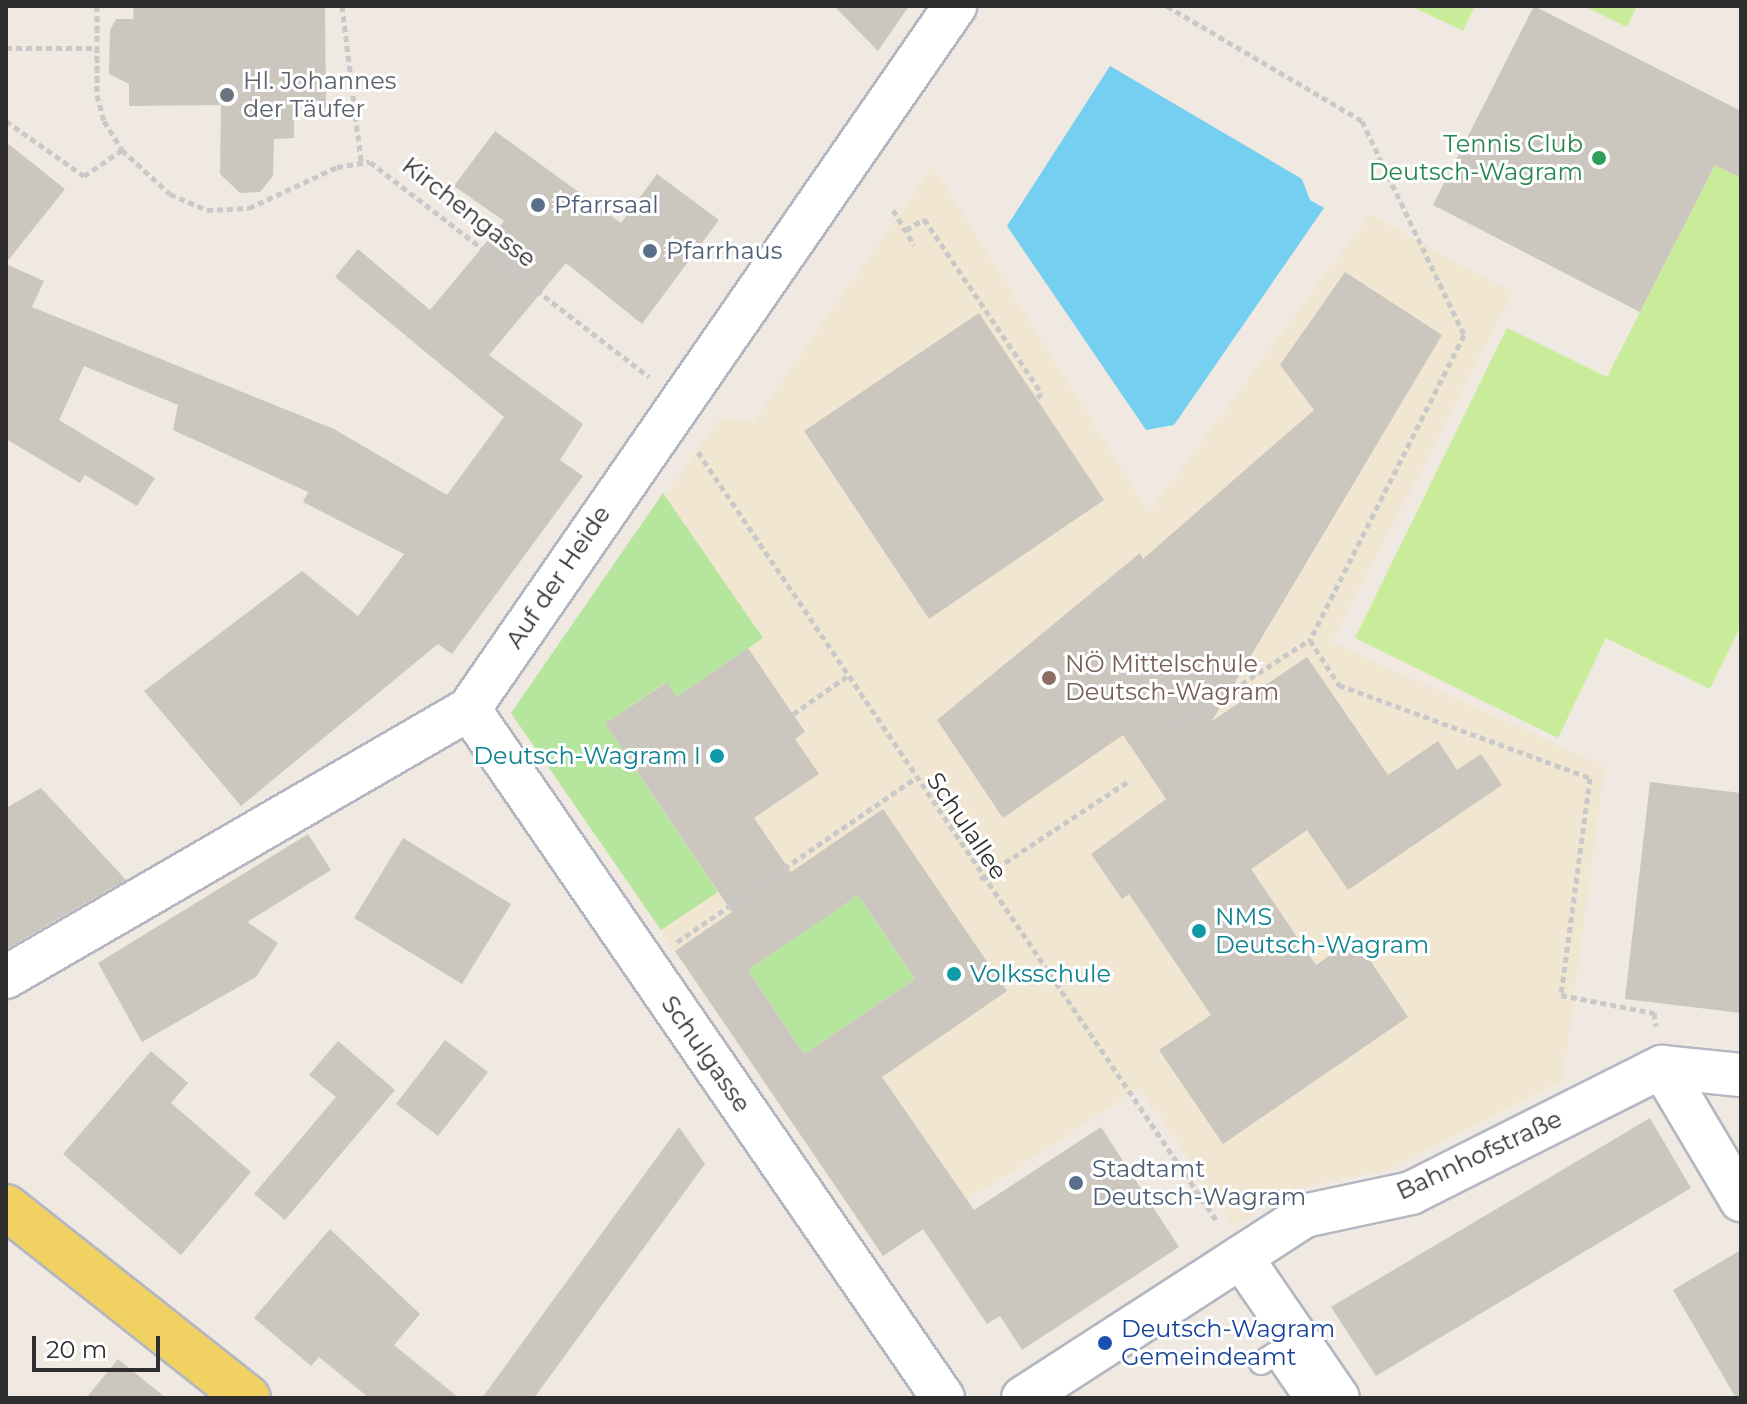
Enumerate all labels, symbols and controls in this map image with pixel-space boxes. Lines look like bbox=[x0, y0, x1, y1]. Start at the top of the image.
place label: Hl. Johannes der Täufer bbox=[243, 67, 396, 123]
marker: Hl. Johannes der Täufer bbox=[218, 86, 236, 104]
place label: Tennis Club Deutsch-Wagram bbox=[1369, 130, 1583, 186]
marker: Tennis Club Deutsch-Wagram bbox=[1590, 149, 1608, 167]
street label: Kirchengasse bbox=[396, 151, 542, 273]
place label: Pfarrsaal bbox=[554, 191, 659, 219]
marker: Pfarrsaal bbox=[529, 196, 547, 214]
place label: Pfarrhaus bbox=[666, 237, 782, 265]
marker: Pfarrhaus bbox=[641, 242, 659, 260]
street label: Auf der Heide bbox=[500, 500, 616, 654]
place label: NÖ Mittelschule Deutsch-Wagram bbox=[1065, 650, 1279, 706]
marker: NÖ Mittelschule Deutsch-Wagram bbox=[1040, 669, 1058, 687]
place label: Deutsch-Wagram I bbox=[473, 742, 701, 770]
marker: Deutsch-Wagram I bbox=[708, 747, 726, 765]
street label: Schulallee bbox=[921, 767, 1013, 885]
place label: NMS Deutsch-Wagram bbox=[1215, 903, 1429, 959]
marker: NMS Deutsch-Wagram bbox=[1190, 922, 1208, 940]
place label: Volksschule bbox=[970, 960, 1111, 988]
marker: Volksschule bbox=[945, 965, 963, 983]
street label: Schulgasse bbox=[655, 990, 757, 1118]
street label: Bahnhofstraße bbox=[1392, 1104, 1566, 1206]
place label: Stadtamt Deutsch-Wagram bbox=[1092, 1155, 1306, 1211]
marker: Stadtamt Deutsch-Wagram bbox=[1067, 1174, 1085, 1192]
place label: Deutsch-Wagram Gemeindeamt bbox=[1121, 1315, 1335, 1371]
scale bar bbox=[36, 1320, 164, 1370]
marker: Deutsch-Wagram Gemeindeamt bbox=[1096, 1334, 1114, 1352]
text: 20 m bbox=[46, 1335, 107, 1364]

